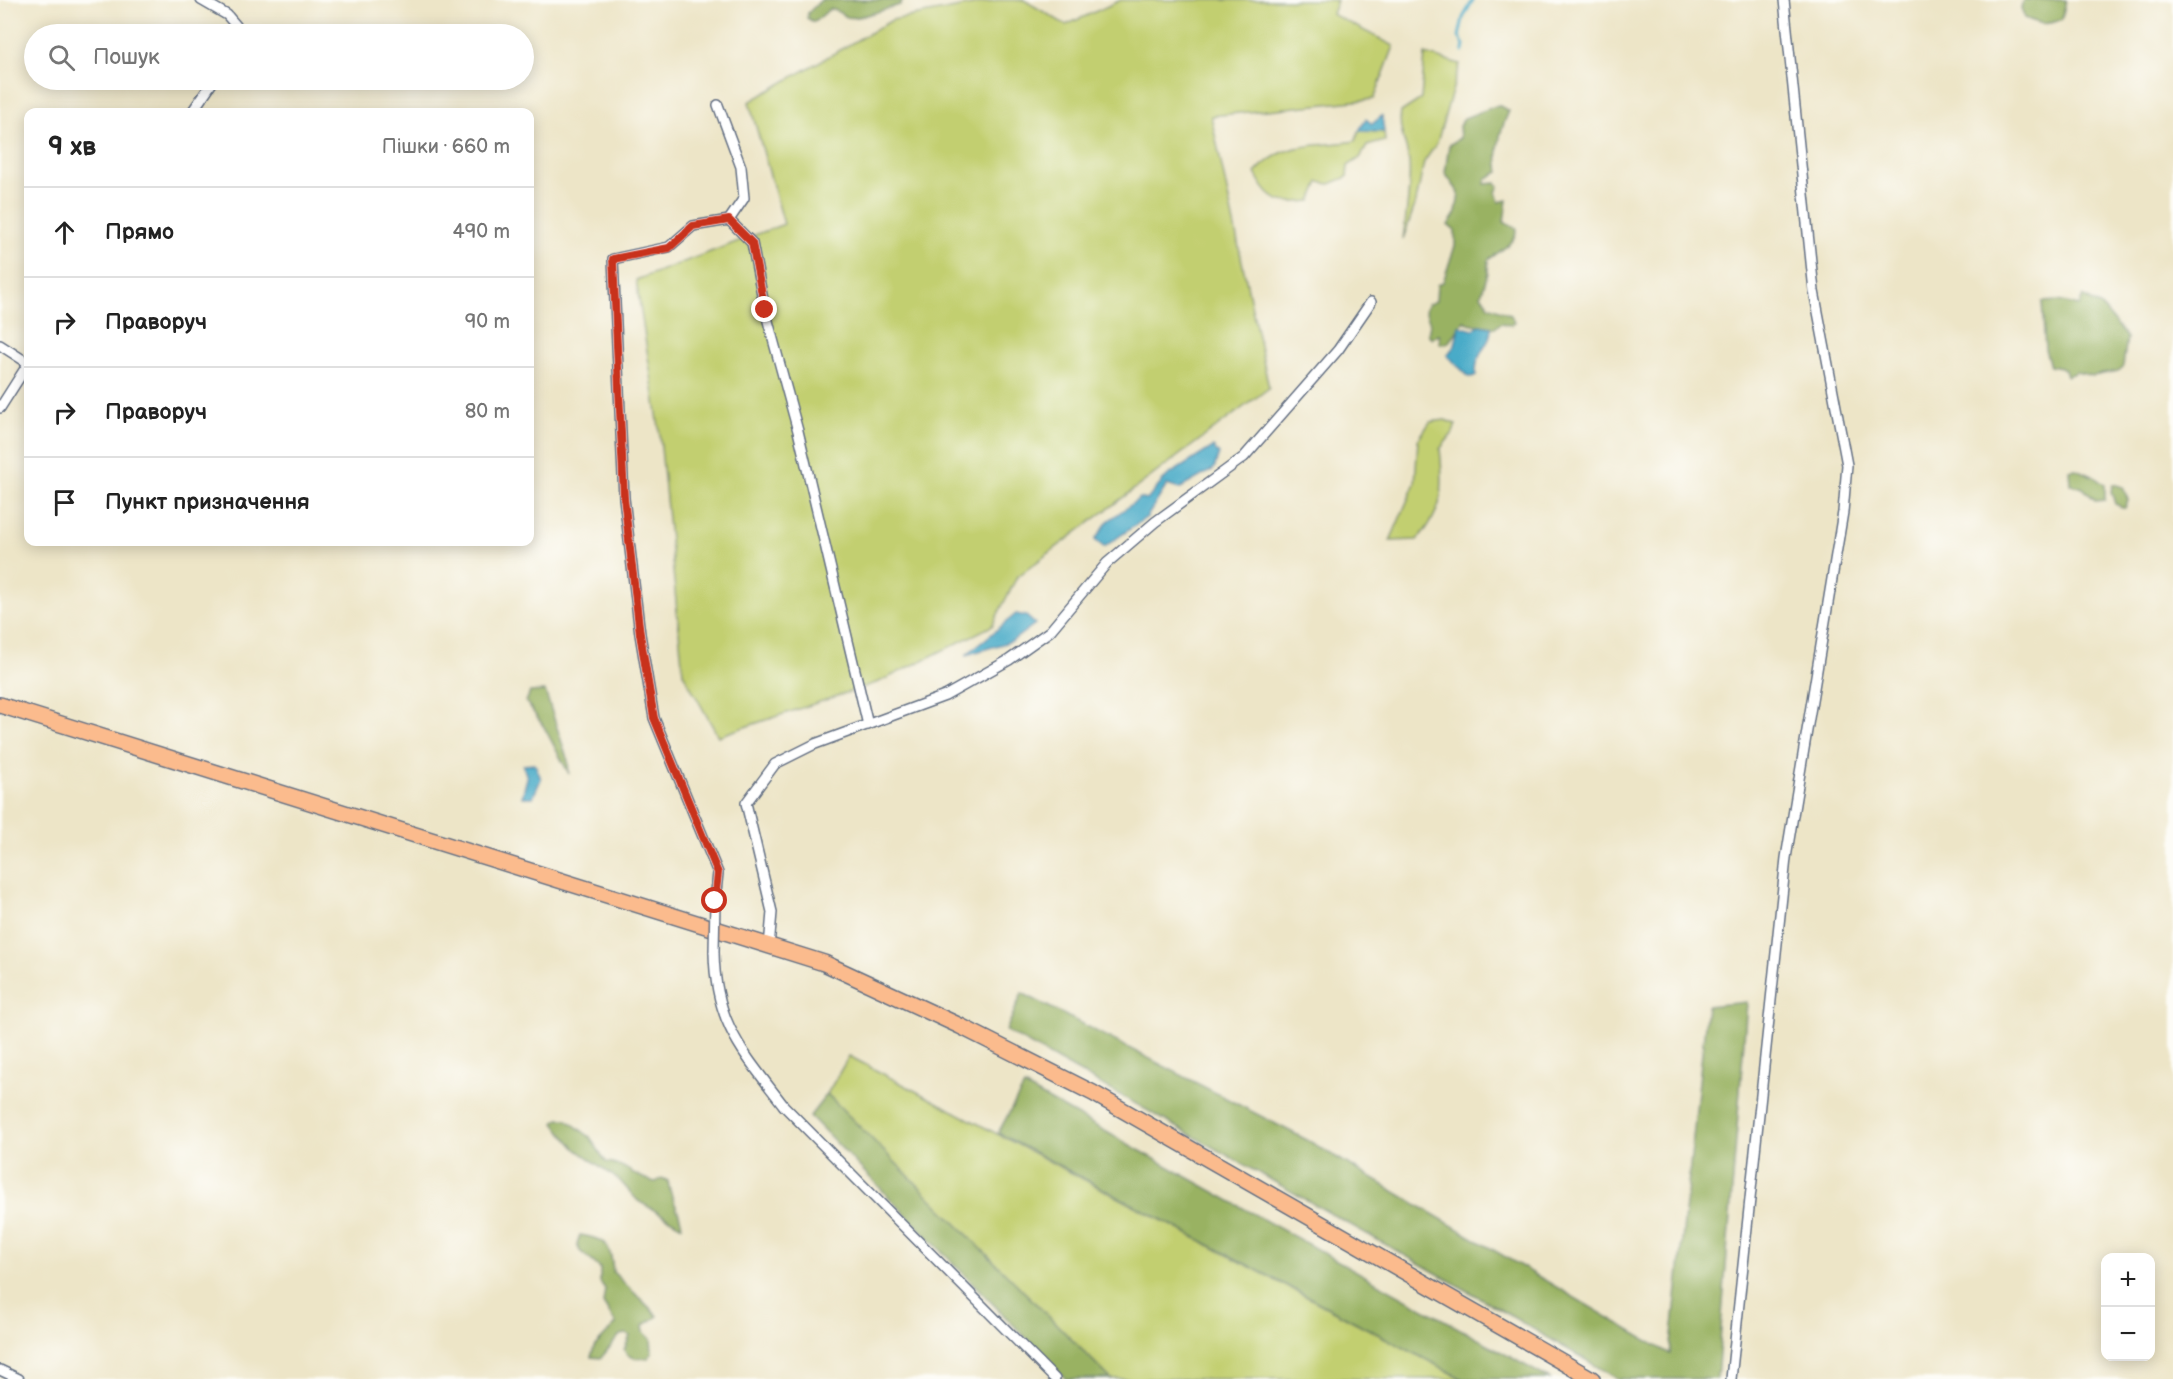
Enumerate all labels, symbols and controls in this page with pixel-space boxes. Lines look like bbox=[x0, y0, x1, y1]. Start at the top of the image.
search box bbox=[24, 24, 534, 90]
icon: search bbox=[45, 41, 78, 74]
text: Пошук bbox=[93, 44, 160, 71]
text: 9 хв bbox=[48, 132, 96, 163]
text: Пішки · 660 m bbox=[382, 135, 510, 159]
icon: ahead bbox=[48, 216, 81, 249]
text: Прямо bbox=[105, 219, 174, 246]
text: 490 m bbox=[453, 220, 510, 244]
route end bbox=[751, 296, 777, 322]
icon: right bbox=[48, 306, 81, 339]
text: Праворуч bbox=[105, 309, 207, 336]
text: 90 m bbox=[465, 310, 510, 334]
icon: right bbox=[48, 396, 81, 429]
text: Праворуч bbox=[105, 399, 207, 426]
text: 80 m bbox=[465, 400, 510, 424]
icon: arrive bbox=[48, 486, 81, 519]
text: Пункт призначення bbox=[105, 489, 310, 516]
route start bbox=[701, 887, 727, 913]
map controls bbox=[2101, 1253, 2155, 1361]
button: + bbox=[2101, 1253, 2155, 1307]
button: − bbox=[2101, 1307, 2155, 1361]

